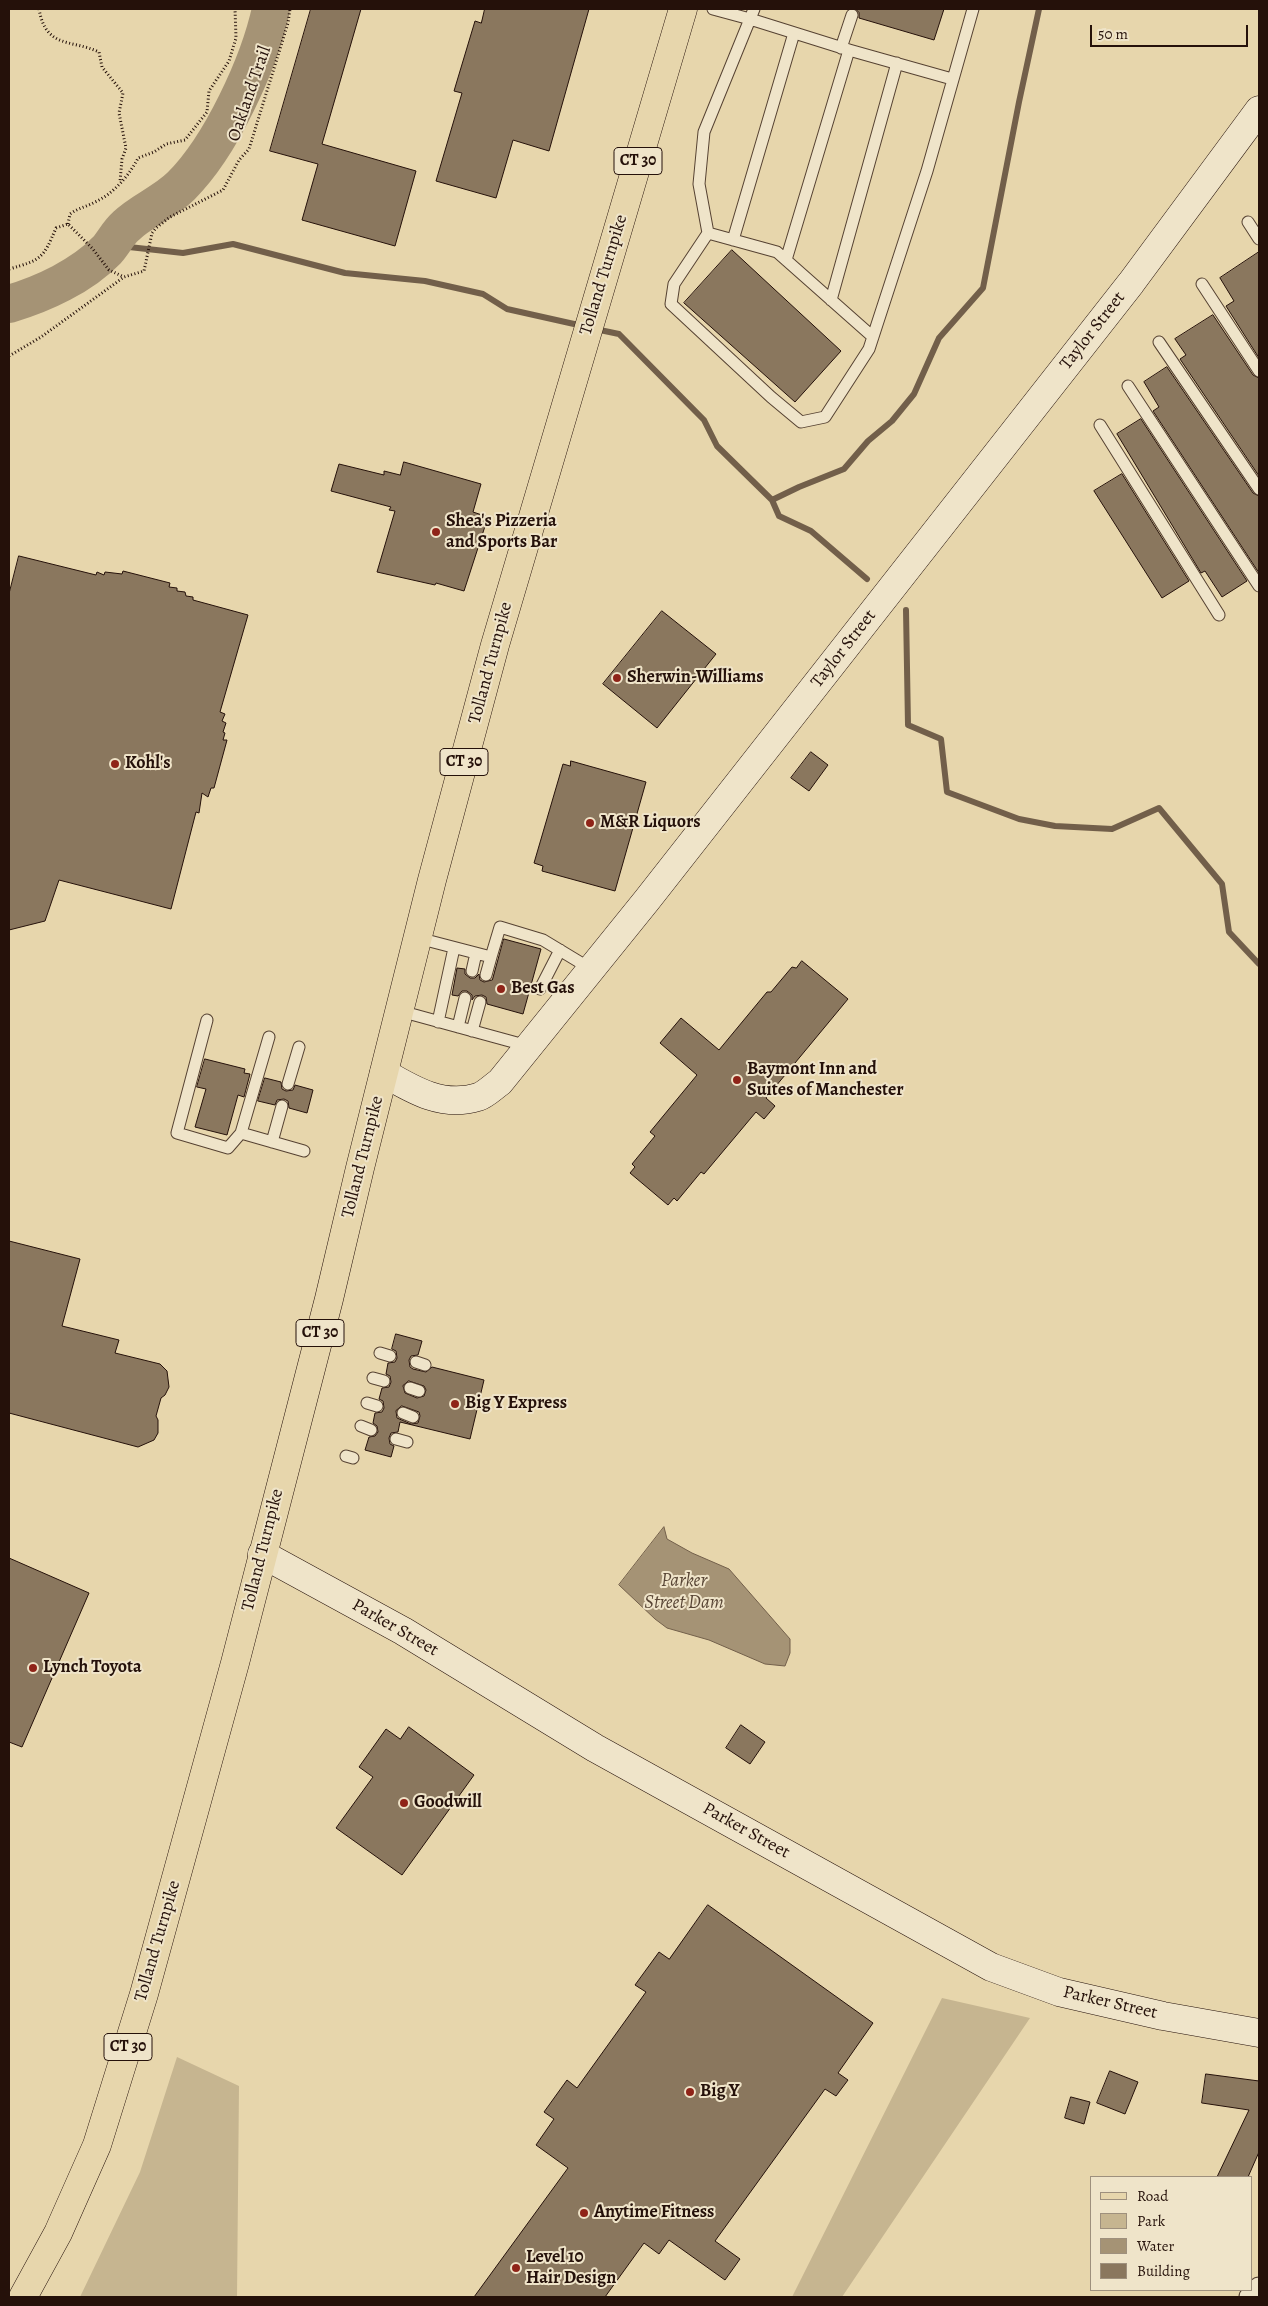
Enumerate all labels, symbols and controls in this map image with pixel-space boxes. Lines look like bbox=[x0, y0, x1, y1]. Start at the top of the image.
scale bar bbox=[1093, 15, 1250, 47]
text: 50 m bbox=[1098, 24, 1128, 44]
street label: Oakland Trail bbox=[224, 43, 276, 145]
road number: CT 30 bbox=[614, 148, 662, 175]
street label: Tolland Turnpike bbox=[575, 212, 633, 338]
street label: Taylor Street bbox=[1056, 288, 1130, 374]
place label: Shea's Pizzeria and Sports Bar bbox=[446, 511, 557, 554]
marker: Shea's Pizzeria and Sports Bar bbox=[430, 526, 442, 538]
street label: Tolland Turnpike bbox=[464, 600, 518, 726]
street label: Taylor Street bbox=[807, 606, 881, 692]
place label: Sherwin-Williams bbox=[627, 667, 764, 689]
marker: Sherwin-Williams bbox=[611, 672, 623, 684]
road number: CT 30 bbox=[440, 749, 488, 776]
place label: Kohl's bbox=[125, 753, 171, 775]
marker: Kohl's bbox=[109, 758, 121, 770]
place label: M&R Liquors bbox=[600, 812, 701, 834]
marker: M&R Liquors bbox=[584, 817, 596, 829]
place label: Best Gas bbox=[511, 978, 575, 1000]
marker: Best Gas bbox=[495, 983, 507, 995]
place label: Baymont Inn and Suites of Manchester bbox=[747, 1059, 904, 1102]
marker: Baymont Inn and Suites of Manchester bbox=[731, 1074, 743, 1086]
street label: Tolland Turnpike bbox=[337, 1094, 389, 1220]
road number: CT 30 bbox=[296, 1320, 344, 1346]
place label: Big Y Express bbox=[465, 1393, 567, 1415]
marker: Big Y Express bbox=[449, 1398, 461, 1410]
street label: Tolland Turnpike bbox=[237, 1487, 289, 1613]
water label: Parker Street Dam bbox=[644, 1570, 724, 1614]
street label: Parker Street bbox=[348, 1595, 442, 1661]
place label: Lynch Toyota bbox=[43, 1657, 142, 1679]
marker: Lynch Toyota bbox=[27, 1662, 39, 1674]
place label: Goodwill bbox=[414, 1792, 482, 1814]
marker: Goodwill bbox=[398, 1797, 410, 1809]
street label: Parker Street bbox=[699, 1798, 793, 1864]
street label: Tolland Turnpike bbox=[130, 1878, 186, 2004]
street label: Parker Street bbox=[1061, 1982, 1159, 2024]
road number: CT 30 bbox=[104, 2034, 152, 2060]
place label: Big Y bbox=[700, 2081, 739, 2103]
marker: Big Y bbox=[684, 2086, 696, 2098]
legend bbox=[1090, 2176, 1253, 2291]
text: Road bbox=[1137, 2186, 1168, 2206]
place label: Anytime Fitness bbox=[594, 2202, 714, 2224]
marker: Anytime Fitness bbox=[578, 2207, 590, 2219]
text: Park bbox=[1137, 2211, 1165, 2231]
text: Water bbox=[1137, 2236, 1174, 2256]
place label: Level 10 Hair Design bbox=[526, 2247, 616, 2290]
text: Building bbox=[1137, 2261, 1190, 2281]
marker: Level 10 Hair Design bbox=[510, 2262, 522, 2274]

